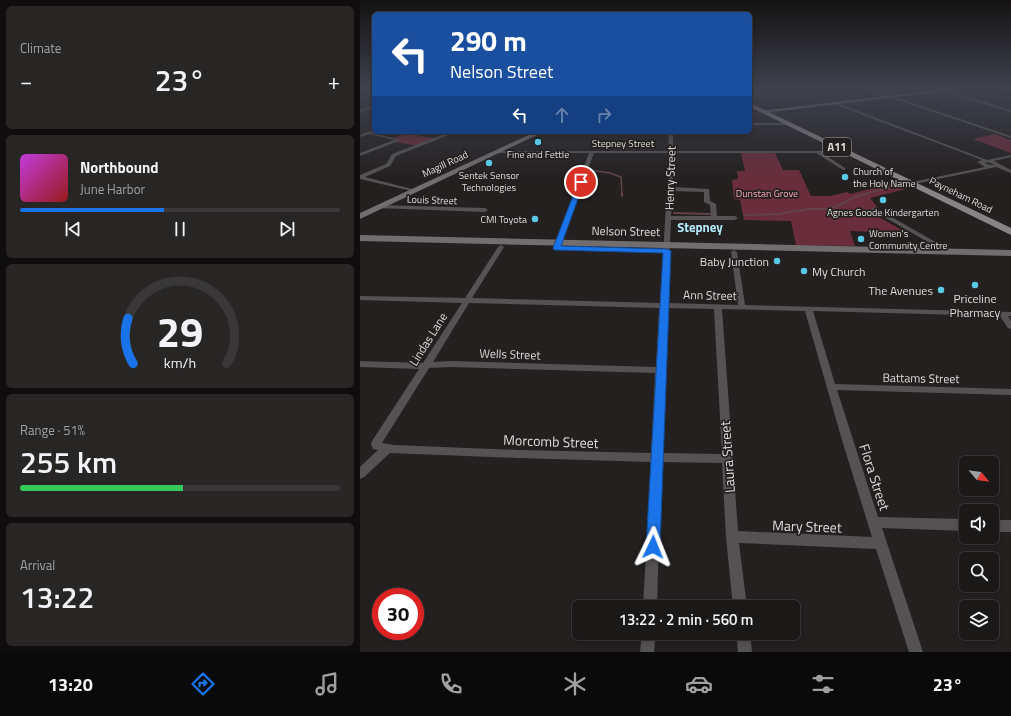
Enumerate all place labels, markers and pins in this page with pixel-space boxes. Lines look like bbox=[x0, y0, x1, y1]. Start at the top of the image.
marker: Fine and Fettle bbox=[533, 137, 543, 147]
place label: Fine and Fettle bbox=[507, 147, 569, 162]
marker: Sentek Sensor Technologies bbox=[484, 158, 494, 168]
place label: Church of the Holy Name bbox=[853, 164, 916, 191]
pin bbox=[564, 165, 598, 199]
place label: Sentek Sensor Technologies bbox=[459, 168, 520, 195]
marker: Church of the Holy Name bbox=[840, 172, 850, 182]
marker: Agnes Goode Kindergarten bbox=[878, 195, 888, 205]
place label: Agnes Goode Kindergarten bbox=[827, 205, 939, 220]
place label: CMI Toyota bbox=[480, 212, 527, 227]
marker: CMI Toyota bbox=[530, 214, 540, 224]
place label: Women's Community Centre bbox=[869, 226, 947, 253]
marker: Women's Community Centre bbox=[856, 234, 866, 244]
place label: Baby Junction bbox=[700, 252, 769, 271]
marker: Baby Junction bbox=[772, 256, 782, 266]
place label: My Church bbox=[812, 262, 866, 281]
marker: My Church bbox=[799, 266, 809, 276]
marker: Priceline Pharmacy bbox=[970, 280, 980, 290]
place label: The Avenues bbox=[868, 281, 933, 300]
marker: The Avenues bbox=[936, 285, 946, 295]
place label: Priceline Pharmacy bbox=[950, 289, 1001, 322]

